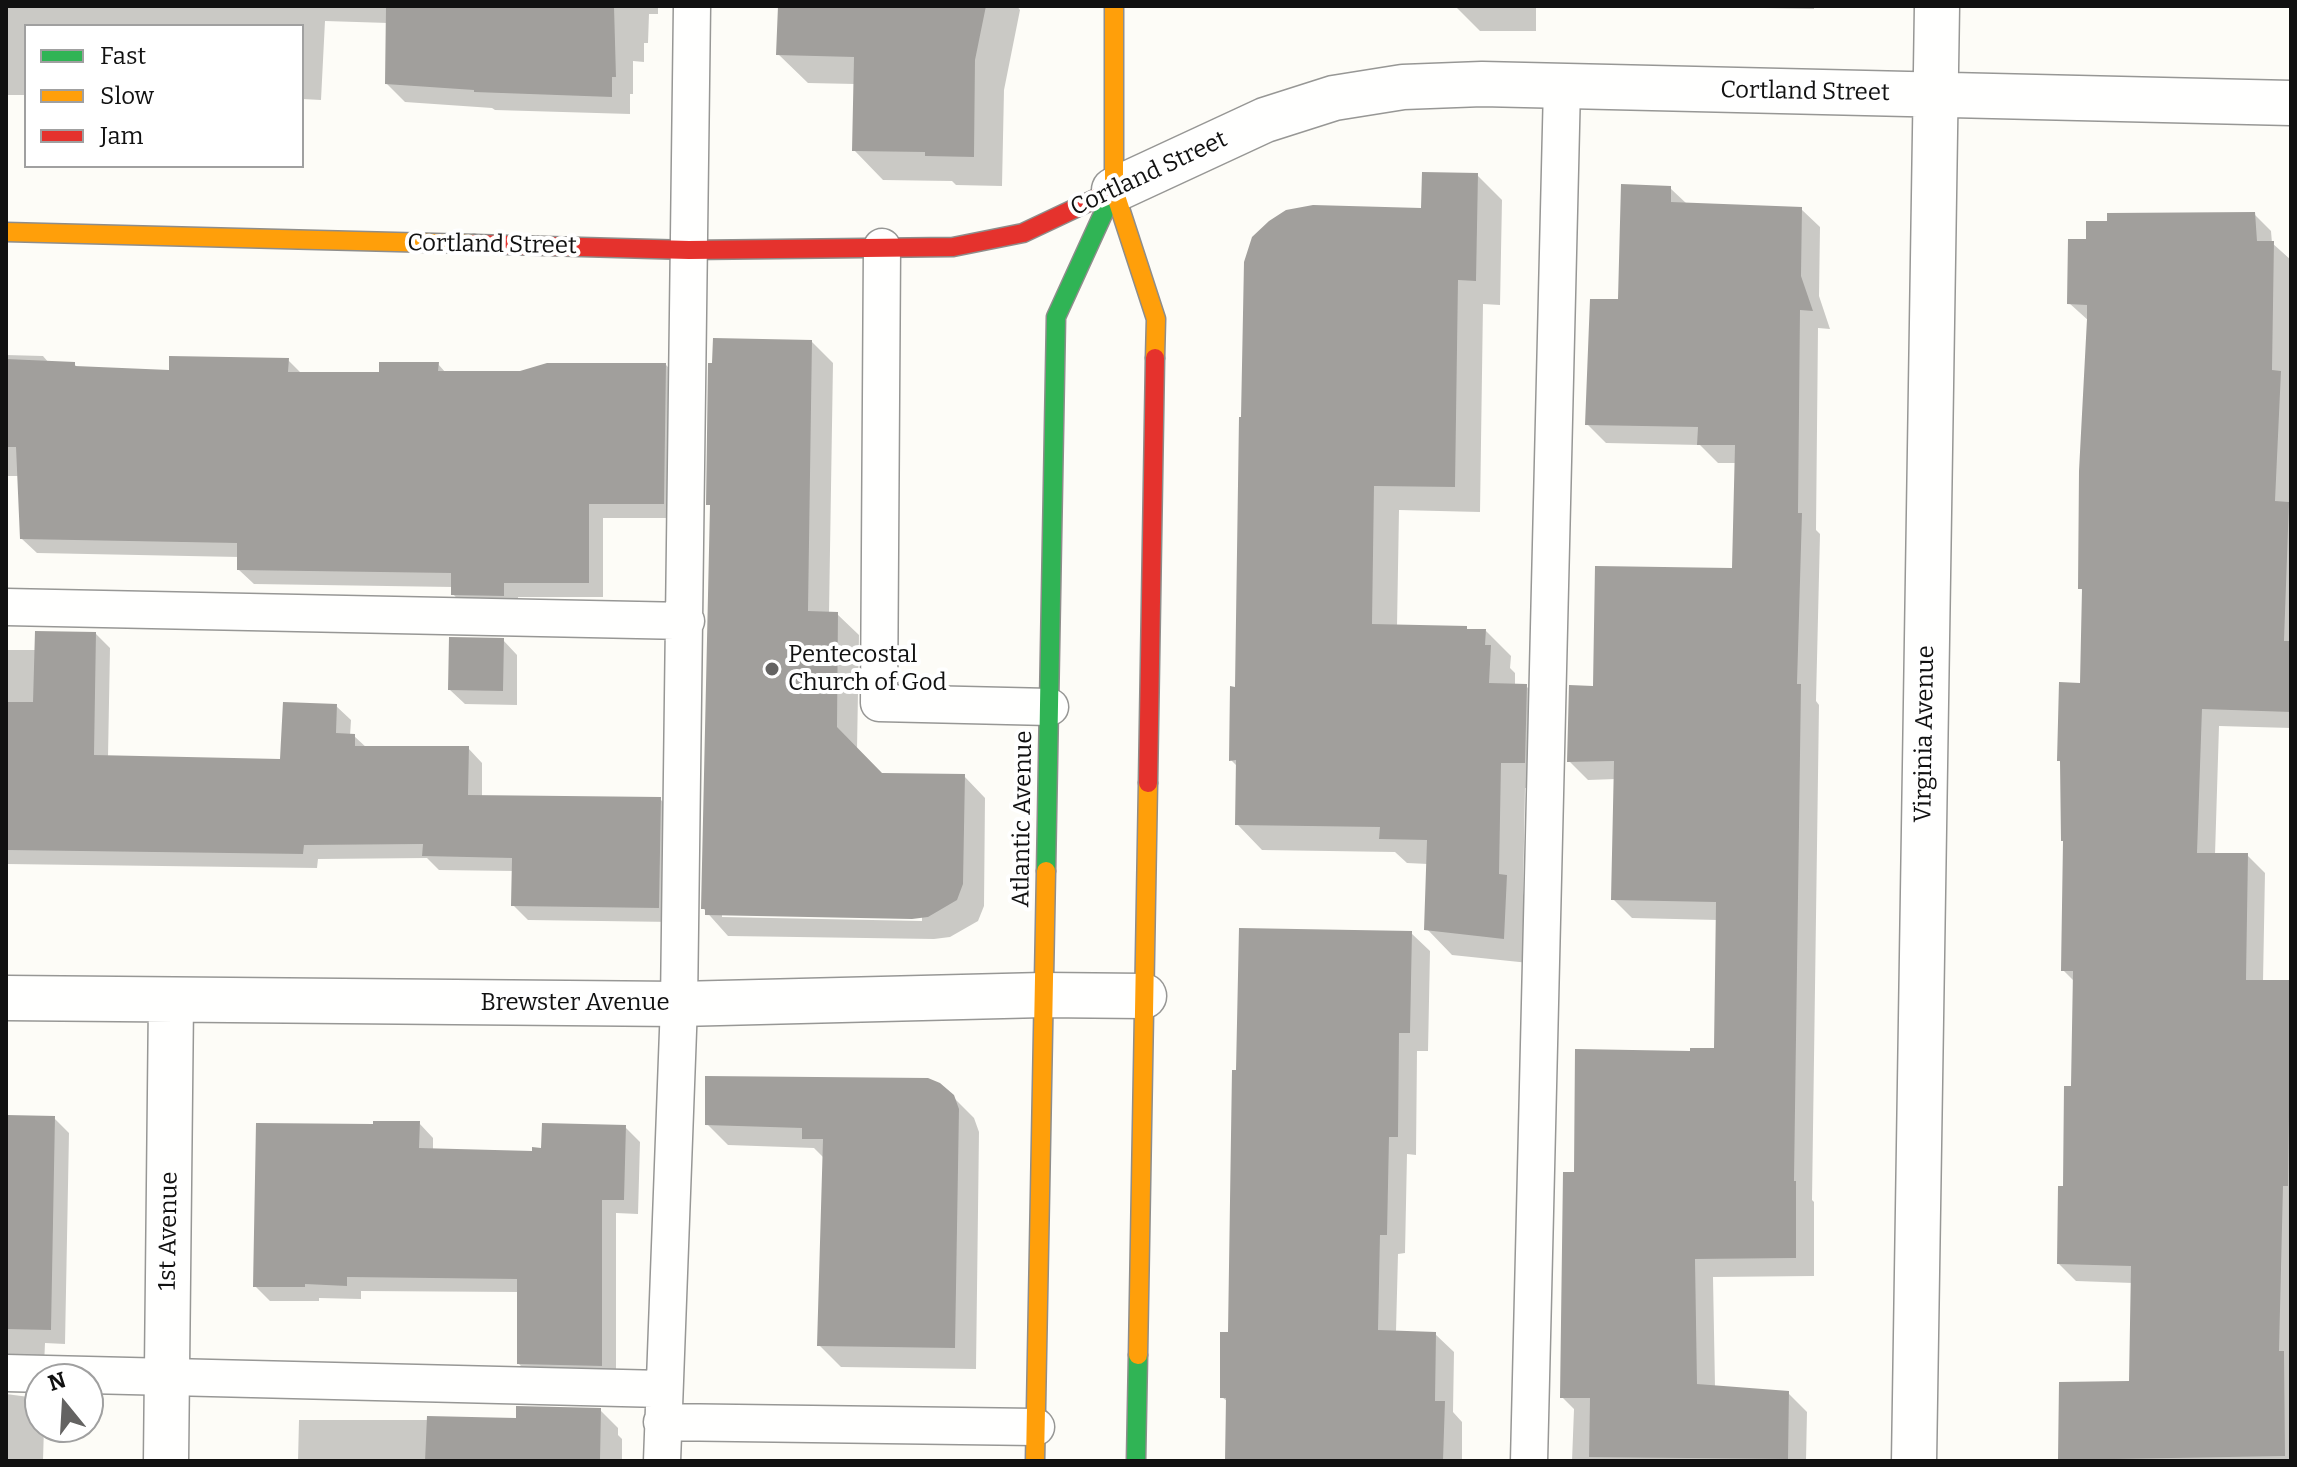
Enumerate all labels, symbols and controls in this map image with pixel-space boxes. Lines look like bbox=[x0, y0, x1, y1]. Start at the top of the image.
legend bbox=[24, 24, 304, 168]
text: Fast bbox=[100, 42, 146, 70]
street label: Cortland Street bbox=[1720, 76, 1890, 108]
text: Slow bbox=[100, 82, 154, 110]
text: Jam bbox=[100, 122, 143, 150]
street label: Cortland Street bbox=[1066, 125, 1232, 223]
street label: Cortland Street bbox=[407, 229, 577, 261]
place label: Pentecostal Church of God bbox=[788, 641, 947, 697]
street label: Virginia Avenue bbox=[1909, 645, 1941, 823]
marker: Pentecostal Church of God bbox=[763, 660, 781, 678]
street label: Atlantic Avenue bbox=[1007, 730, 1039, 908]
street label: Brewster Avenue bbox=[480, 989, 670, 1017]
street label: 1st Avenue bbox=[154, 1171, 184, 1291]
north arrow bbox=[24, 1363, 104, 1443]
text: N bbox=[45, 1366, 69, 1397]

